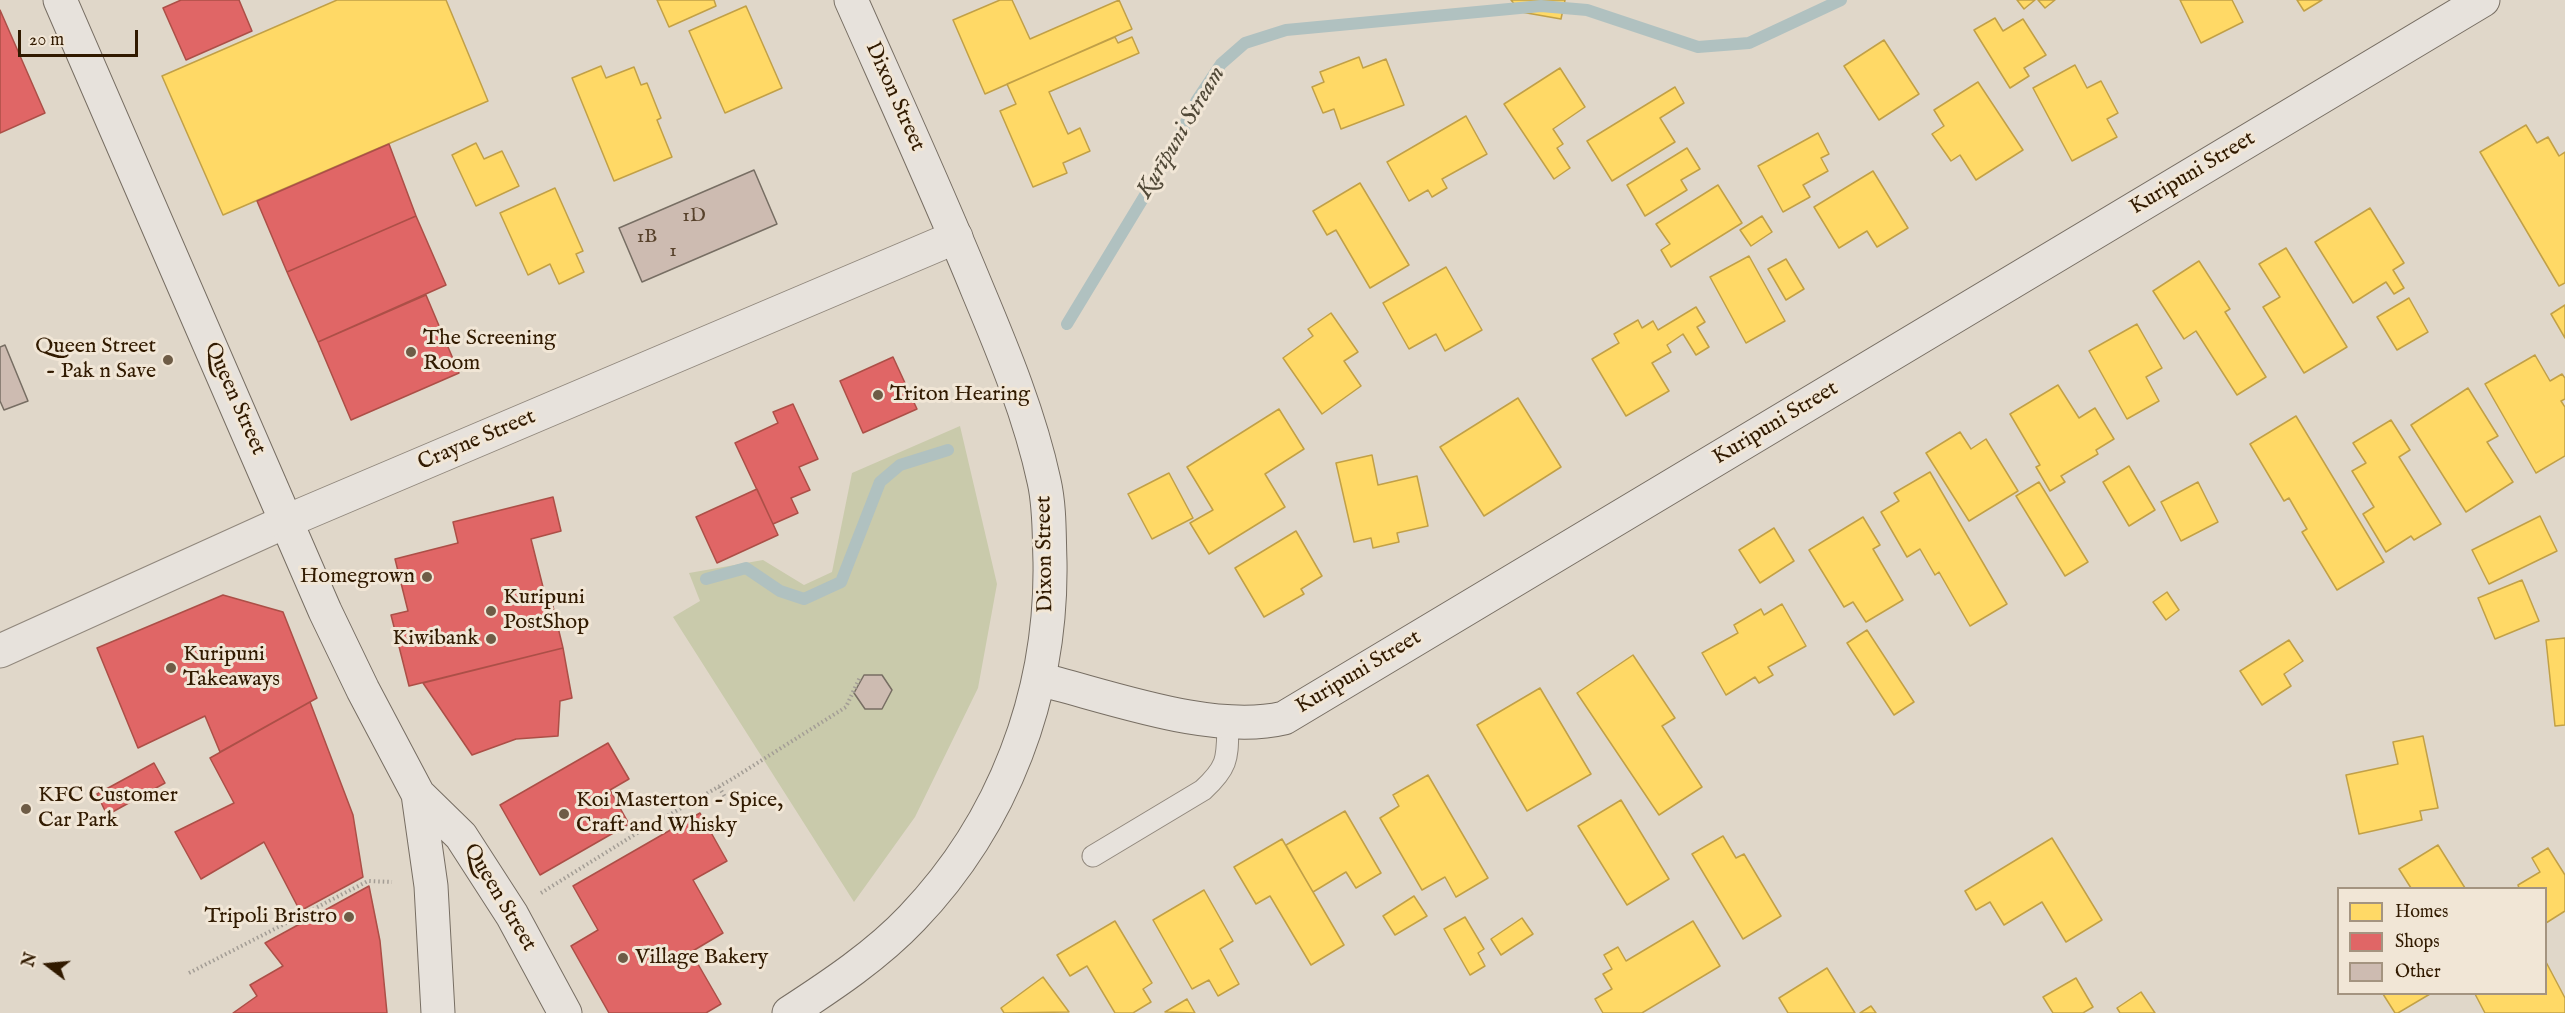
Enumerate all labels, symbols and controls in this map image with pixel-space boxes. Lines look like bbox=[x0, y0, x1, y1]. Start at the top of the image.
scale bar bbox=[21, 18, 141, 56]
text: 20 m bbox=[29, 29, 64, 52]
street label: Dixon Street bbox=[858, 38, 930, 156]
water label: Kurīpuni Stream bbox=[1131, 62, 1233, 204]
street label: Kuripuni Street bbox=[2126, 126, 2260, 222]
house number: 1D bbox=[682, 205, 706, 229]
house number: 1B bbox=[637, 226, 657, 250]
house number: 1 bbox=[669, 240, 677, 264]
place label: The Screening Room bbox=[423, 326, 556, 378]
place label: Queen Street - Pak n Save bbox=[35, 334, 156, 386]
street label: Queen Street bbox=[197, 338, 271, 460]
marker: The Screening Room bbox=[404, 345, 418, 359]
marker: Queen Street - Pak n Save bbox=[161, 353, 175, 367]
street label: Kuripuni Street bbox=[1709, 376, 1843, 472]
place label: Triton Hearing bbox=[890, 382, 1030, 408]
marker: Triton Hearing bbox=[871, 388, 885, 402]
street label: Crayne Street bbox=[414, 404, 540, 478]
street label: Dixon Street bbox=[1032, 495, 1060, 613]
place label: Homegrown bbox=[300, 564, 415, 590]
marker: Homegrown bbox=[420, 570, 434, 584]
place label: Kuripuni PostShop bbox=[503, 585, 589, 636]
marker: Kuripuni PostShop bbox=[484, 604, 498, 618]
street label: Kuripuni Street bbox=[1292, 625, 1426, 721]
place label: Kiwibank bbox=[392, 626, 479, 652]
marker: Kiwibank bbox=[484, 632, 498, 646]
place label: Kuripuni Takeaways bbox=[183, 642, 280, 694]
marker: Kuripuni Takeaways bbox=[164, 661, 178, 675]
place label: KFC Customer Car Park bbox=[38, 783, 178, 834]
place label: Koi Masterton - Spice, Craft and Whisky bbox=[576, 788, 783, 840]
marker: KFC Customer Car Park bbox=[19, 802, 33, 816]
marker: Koi Masterton - Spice, Craft and Whisky bbox=[557, 807, 571, 821]
street label: Queen Street bbox=[457, 839, 541, 957]
legend bbox=[2337, 887, 2547, 995]
text: Homes bbox=[2395, 901, 2448, 924]
place label: Tripoli Bristro bbox=[205, 904, 337, 930]
marker: Tripoli Bristro bbox=[342, 910, 356, 924]
text: Shops bbox=[2395, 931, 2440, 954]
north arrow bbox=[18, 935, 78, 995]
place label: Village Bakery bbox=[635, 945, 768, 971]
text: N bbox=[19, 951, 42, 969]
marker: Village Bakery bbox=[616, 951, 630, 965]
text: Other bbox=[2395, 961, 2441, 984]

